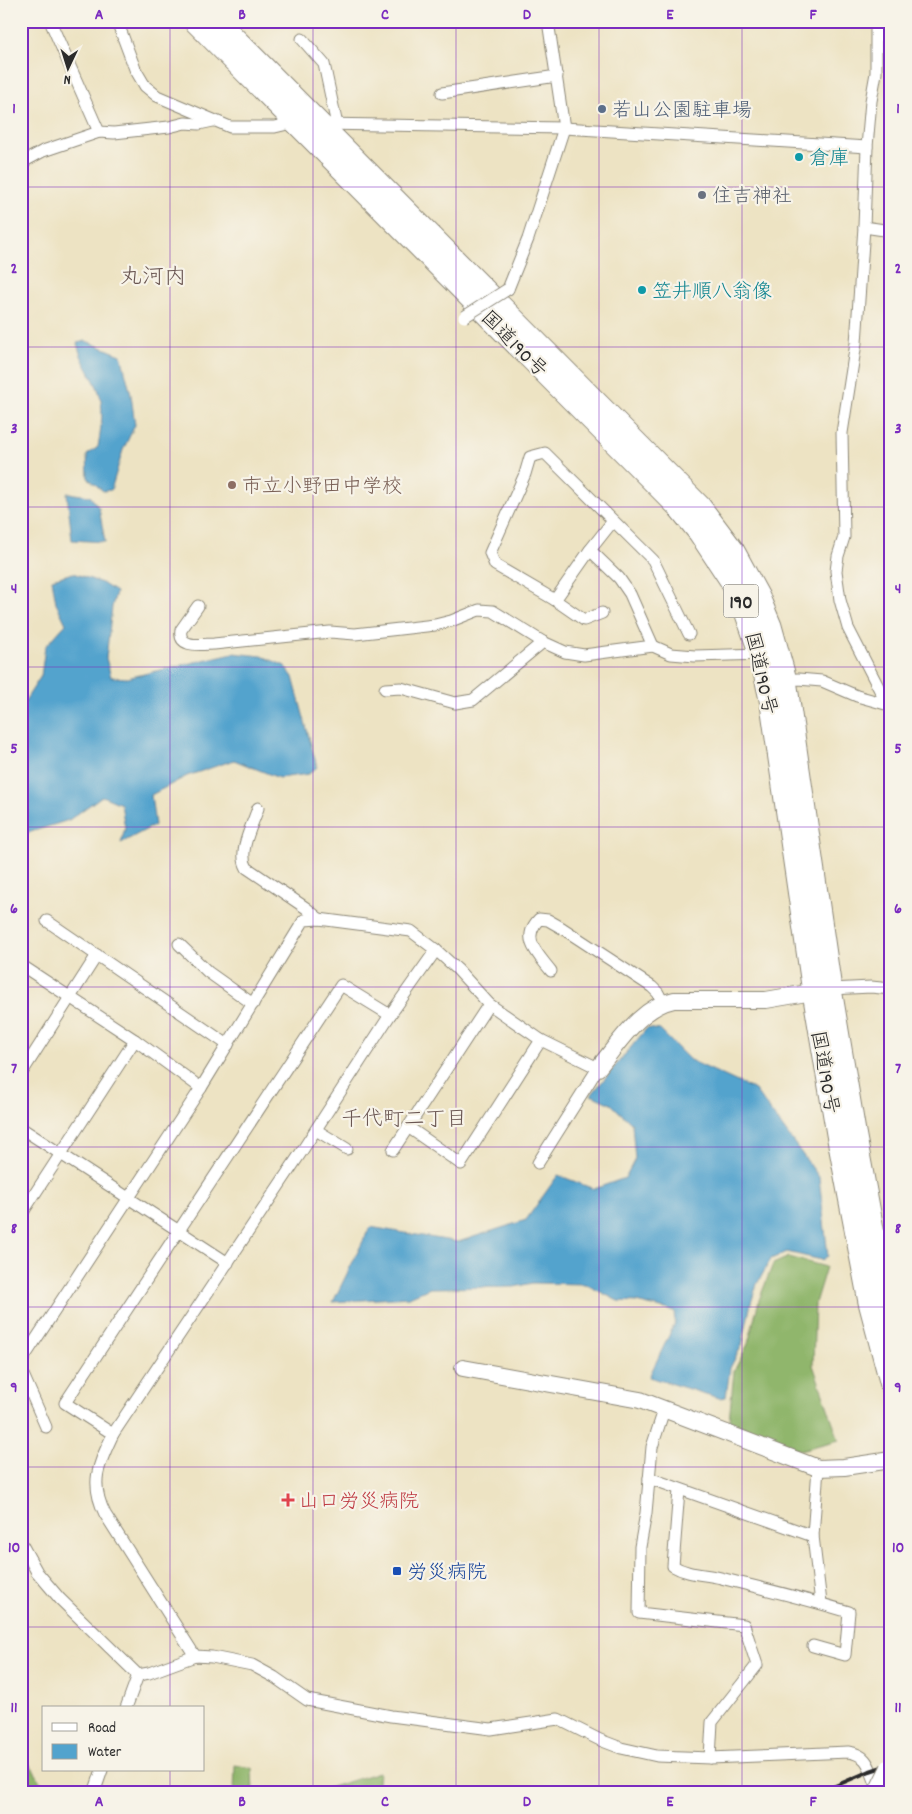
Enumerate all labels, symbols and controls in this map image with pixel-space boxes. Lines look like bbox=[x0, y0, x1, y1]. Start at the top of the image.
text: A bbox=[95, 4, 104, 27]
text: B bbox=[238, 4, 246, 27]
text: C bbox=[381, 4, 389, 27]
text: D bbox=[523, 4, 532, 27]
text: E bbox=[666, 4, 674, 27]
text: F bbox=[809, 4, 817, 27]
north arrow bbox=[42, 42, 92, 92]
text: N bbox=[63, 69, 71, 89]
text: 1 bbox=[12, 98, 16, 121]
place label: 若山公園駐車場 bbox=[612, 98, 752, 126]
text: 1 bbox=[896, 98, 900, 121]
marker: 若山公園駐車場 bbox=[596, 103, 608, 115]
place label: 倉庫 bbox=[809, 146, 849, 174]
marker: 倉庫 bbox=[793, 151, 805, 163]
place label: 住吉神社 bbox=[712, 184, 792, 212]
marker: 住吉神社 bbox=[696, 189, 708, 201]
text: 2 bbox=[11, 258, 18, 281]
text: 2 bbox=[895, 258, 902, 281]
district label: 丸河内 bbox=[120, 263, 186, 294]
place label: 笠井順八翁像 bbox=[652, 279, 772, 307]
marker: 笠井順八翁像 bbox=[636, 284, 648, 296]
street label: 国道190号 bbox=[473, 305, 553, 385]
text: 3 bbox=[10, 418, 18, 441]
text: 3 bbox=[894, 418, 902, 441]
place label: 市立小野田中学校 bbox=[242, 474, 402, 502]
marker: 市立小野田中学校 bbox=[226, 479, 238, 491]
text: 4 bbox=[11, 578, 17, 601]
text: 4 bbox=[895, 578, 901, 601]
road number: 190 bbox=[724, 584, 758, 618]
street label: 国道190号 bbox=[736, 629, 782, 718]
text: 5 bbox=[10, 738, 18, 761]
text: 5 bbox=[894, 738, 902, 761]
text: 6 bbox=[10, 898, 18, 921]
text: 6 bbox=[894, 898, 902, 921]
street label: 国道190号 bbox=[802, 1029, 844, 1117]
text: 7 bbox=[11, 1058, 17, 1081]
text: 7 bbox=[895, 1058, 901, 1081]
district label: 千代町二丁目 bbox=[341, 1106, 467, 1136]
text: 8 bbox=[11, 1218, 18, 1241]
text: 8 bbox=[895, 1218, 902, 1241]
text: 9 bbox=[10, 1377, 18, 1400]
text: 9 bbox=[894, 1377, 902, 1400]
place label: 山口労災病院 bbox=[299, 1489, 419, 1517]
marker: 山口労災病院 bbox=[281, 1493, 295, 1507]
text: 10 bbox=[8, 1537, 20, 1560]
text: 10 bbox=[892, 1537, 904, 1560]
place label: 労災病院 bbox=[407, 1560, 487, 1588]
marker: 労災病院 bbox=[391, 1565, 403, 1577]
text: 11 bbox=[10, 1697, 18, 1720]
text: 11 bbox=[894, 1697, 902, 1720]
legend bbox=[42, 1706, 205, 1772]
text: Road bbox=[88, 1718, 116, 1740]
text: Water bbox=[88, 1742, 122, 1764]
text: A bbox=[95, 1791, 104, 1814]
text: B bbox=[238, 1791, 246, 1814]
text: C bbox=[381, 1791, 389, 1814]
text: D bbox=[523, 1791, 532, 1814]
text: E bbox=[666, 1791, 674, 1814]
text: F bbox=[809, 1791, 817, 1814]

